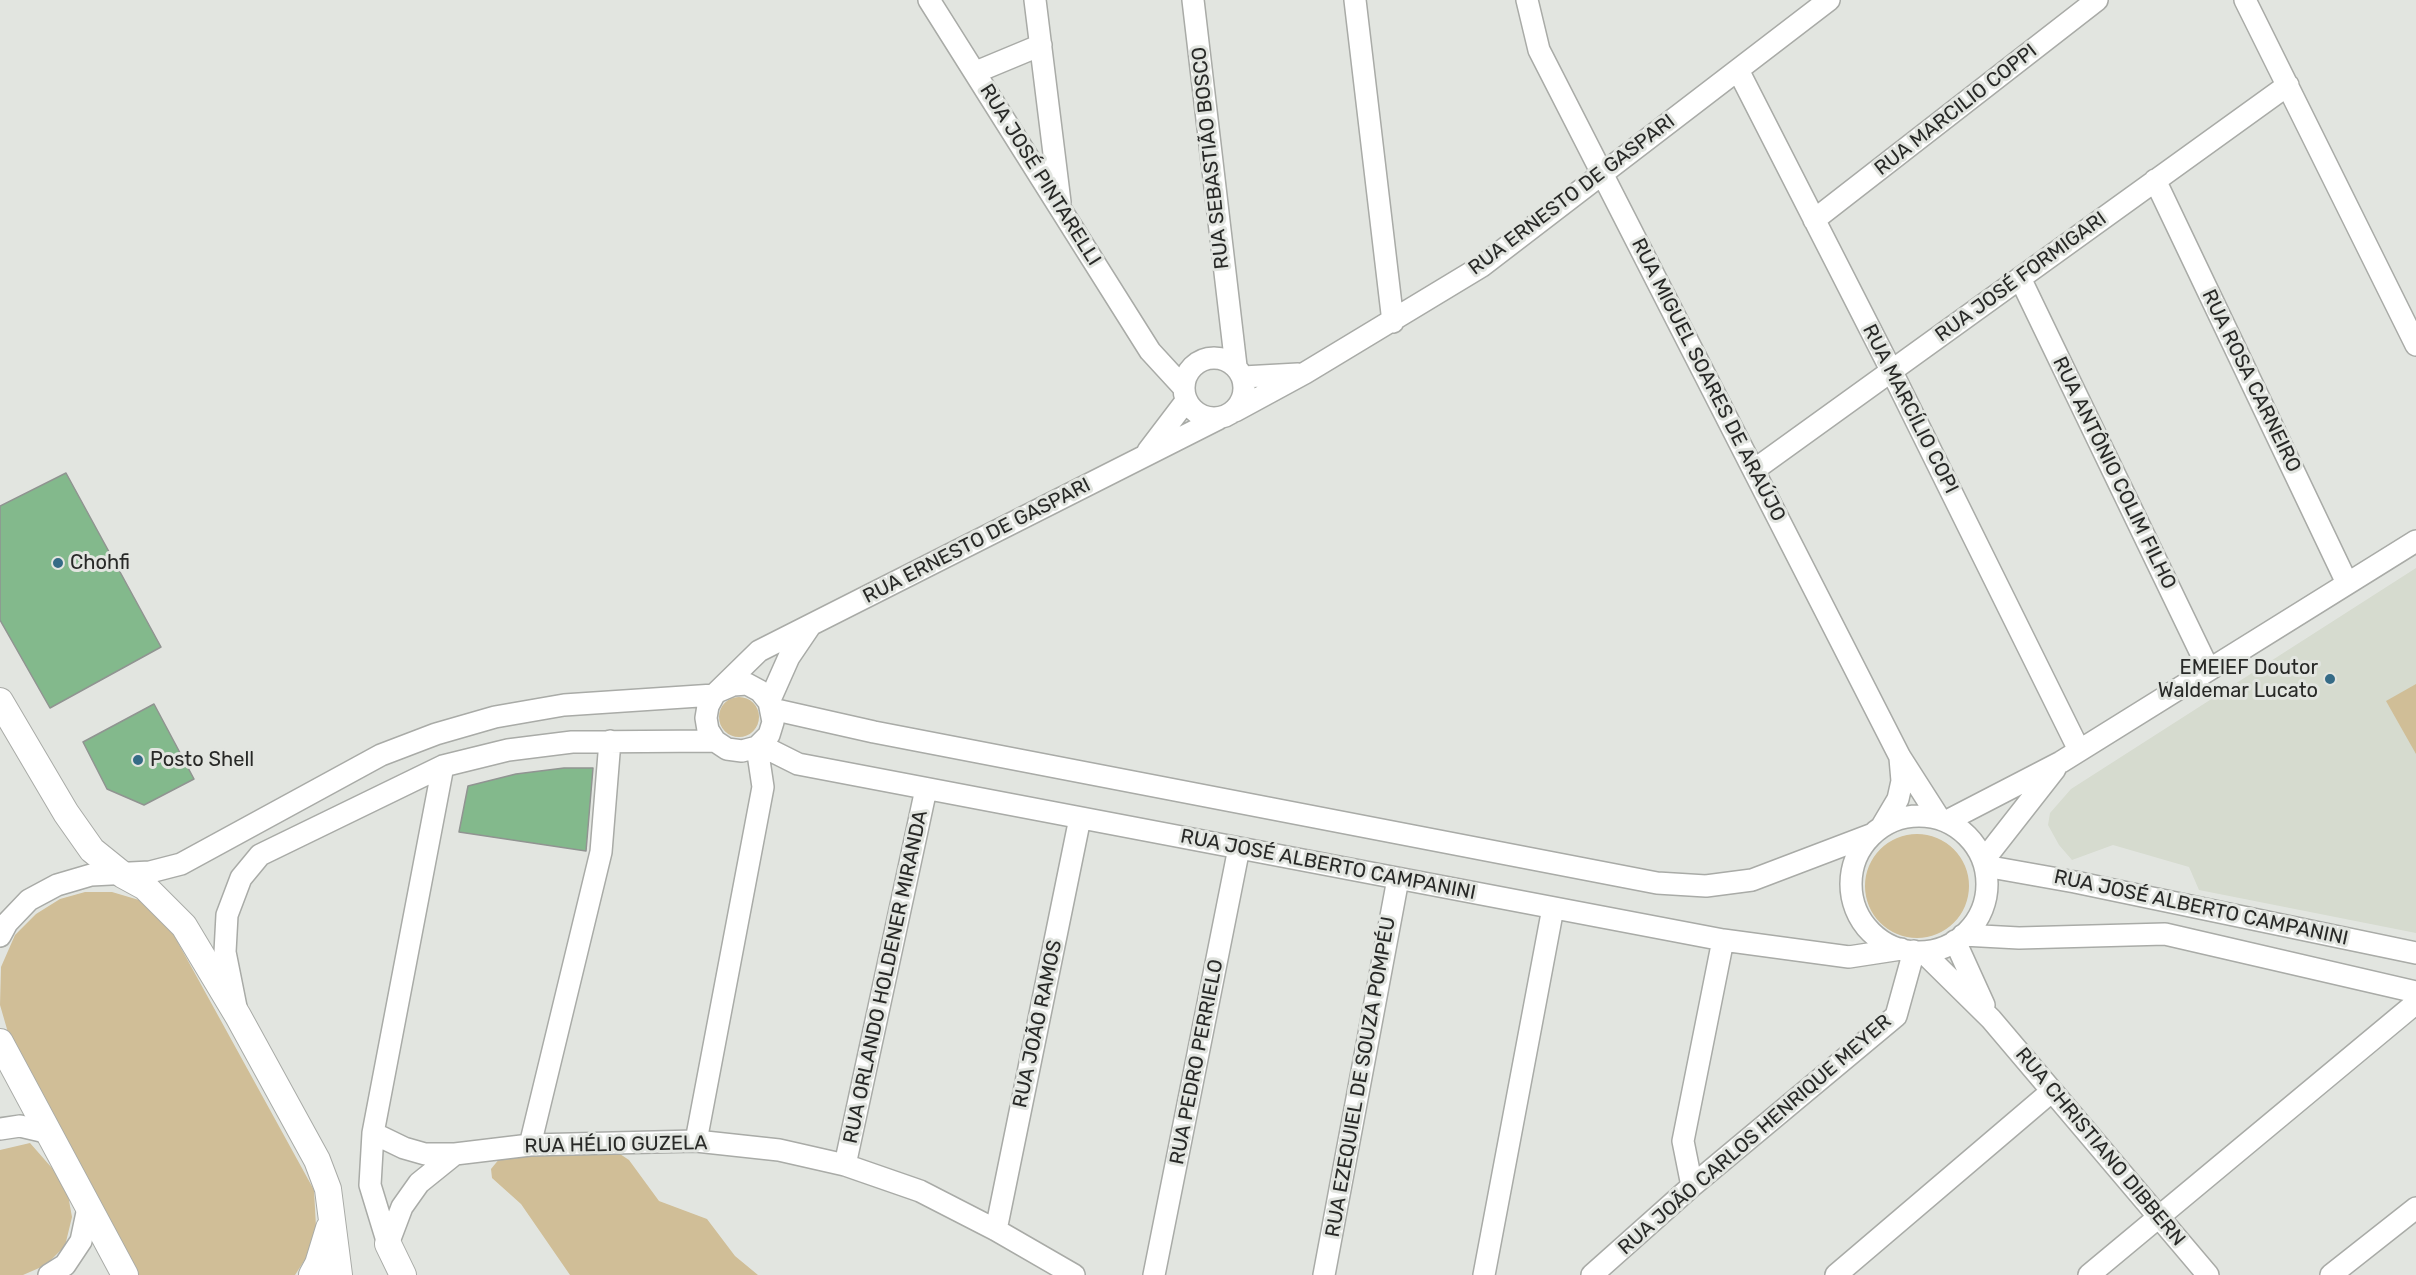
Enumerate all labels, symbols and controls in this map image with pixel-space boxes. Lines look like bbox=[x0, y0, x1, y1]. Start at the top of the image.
street label: RUA MARCILIO COPPI bbox=[1870, 39, 2042, 181]
street label: RUA SEBASTIÃO BOSCO bbox=[1187, 46, 1235, 270]
street label: RUA JOSÉ PINTARELLI bbox=[974, 80, 1106, 270]
street label: RUA ERNESTO DE GASPARI bbox=[1464, 110, 1680, 280]
street label: RUA JOSÉ FORMIGARI bbox=[1931, 207, 2111, 347]
street label: RUA MIGUEL SOARES DE ARAÚJO bbox=[1626, 234, 1790, 526]
street label: RUA ROSA CARNEIRO bbox=[2196, 286, 2306, 476]
street label: RUA MARCÍLIO COPI bbox=[1857, 320, 1963, 498]
street label: RUA ANTÔNIO COLIM FILHO bbox=[2047, 353, 2181, 593]
street label: RUA ERNESTO DE GASPARI bbox=[859, 473, 1095, 609]
place label: Chohfi bbox=[70, 551, 130, 575]
marker: Chohfi bbox=[51, 556, 65, 570]
place label: EMEIEF Doutor Waldemar Lucato bbox=[2158, 656, 2318, 703]
marker: EMEIEF Doutor Waldemar Lucato bbox=[2323, 672, 2337, 686]
place label: Posto Shell bbox=[150, 748, 254, 772]
marker: Posto Shell bbox=[131, 753, 145, 767]
street label: RUA ORLANDO HOLDENER MIRANDA bbox=[839, 808, 933, 1146]
street label: RUA JOSÉ ALBERTO CAMPANINI bbox=[1178, 825, 1478, 905]
street label: RUA JOSÉ ALBERTO CAMPANINI bbox=[2052, 865, 2350, 951]
street label: RUA EZEQUIEL DE SOUZA POMPÉU bbox=[1321, 915, 1401, 1239]
street label: RUA JOÃO RAMOS bbox=[1008, 938, 1068, 1110]
street label: RUA PEDRO PERRIELO bbox=[1165, 957, 1229, 1167]
street label: RUA JOÃO CARLOS HENRIQUE MEYER bbox=[1614, 1010, 1896, 1260]
street label: RUA CHRISTIANO DIBBERN bbox=[2010, 1043, 2190, 1251]
street label: RUA HÉLIO GUZELA bbox=[524, 1131, 708, 1159]

